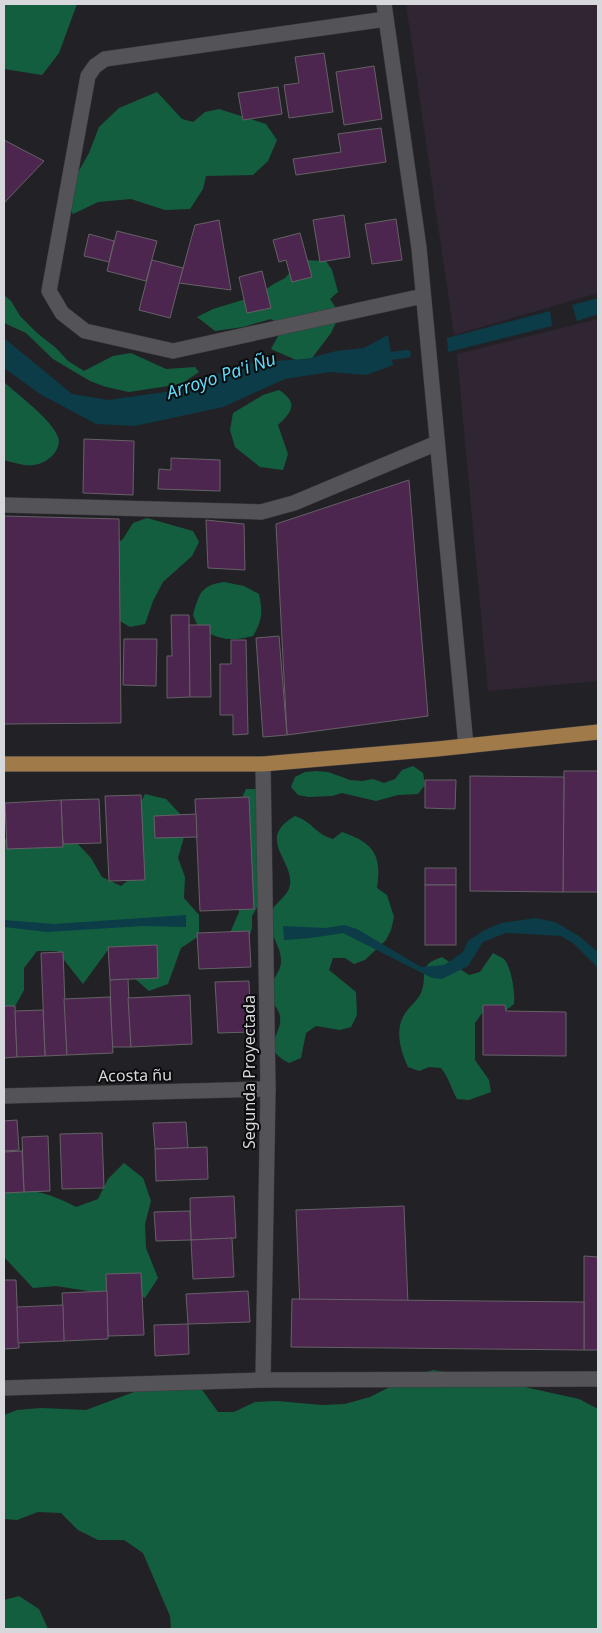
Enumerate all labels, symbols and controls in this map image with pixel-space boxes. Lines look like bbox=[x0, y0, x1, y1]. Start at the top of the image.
water label: Arroyo Pa'i Ñu bbox=[161, 346, 279, 405]
street label: Segunda Proyectada bbox=[238, 995, 260, 1149]
street label: Acosta ñu bbox=[98, 1063, 172, 1087]

